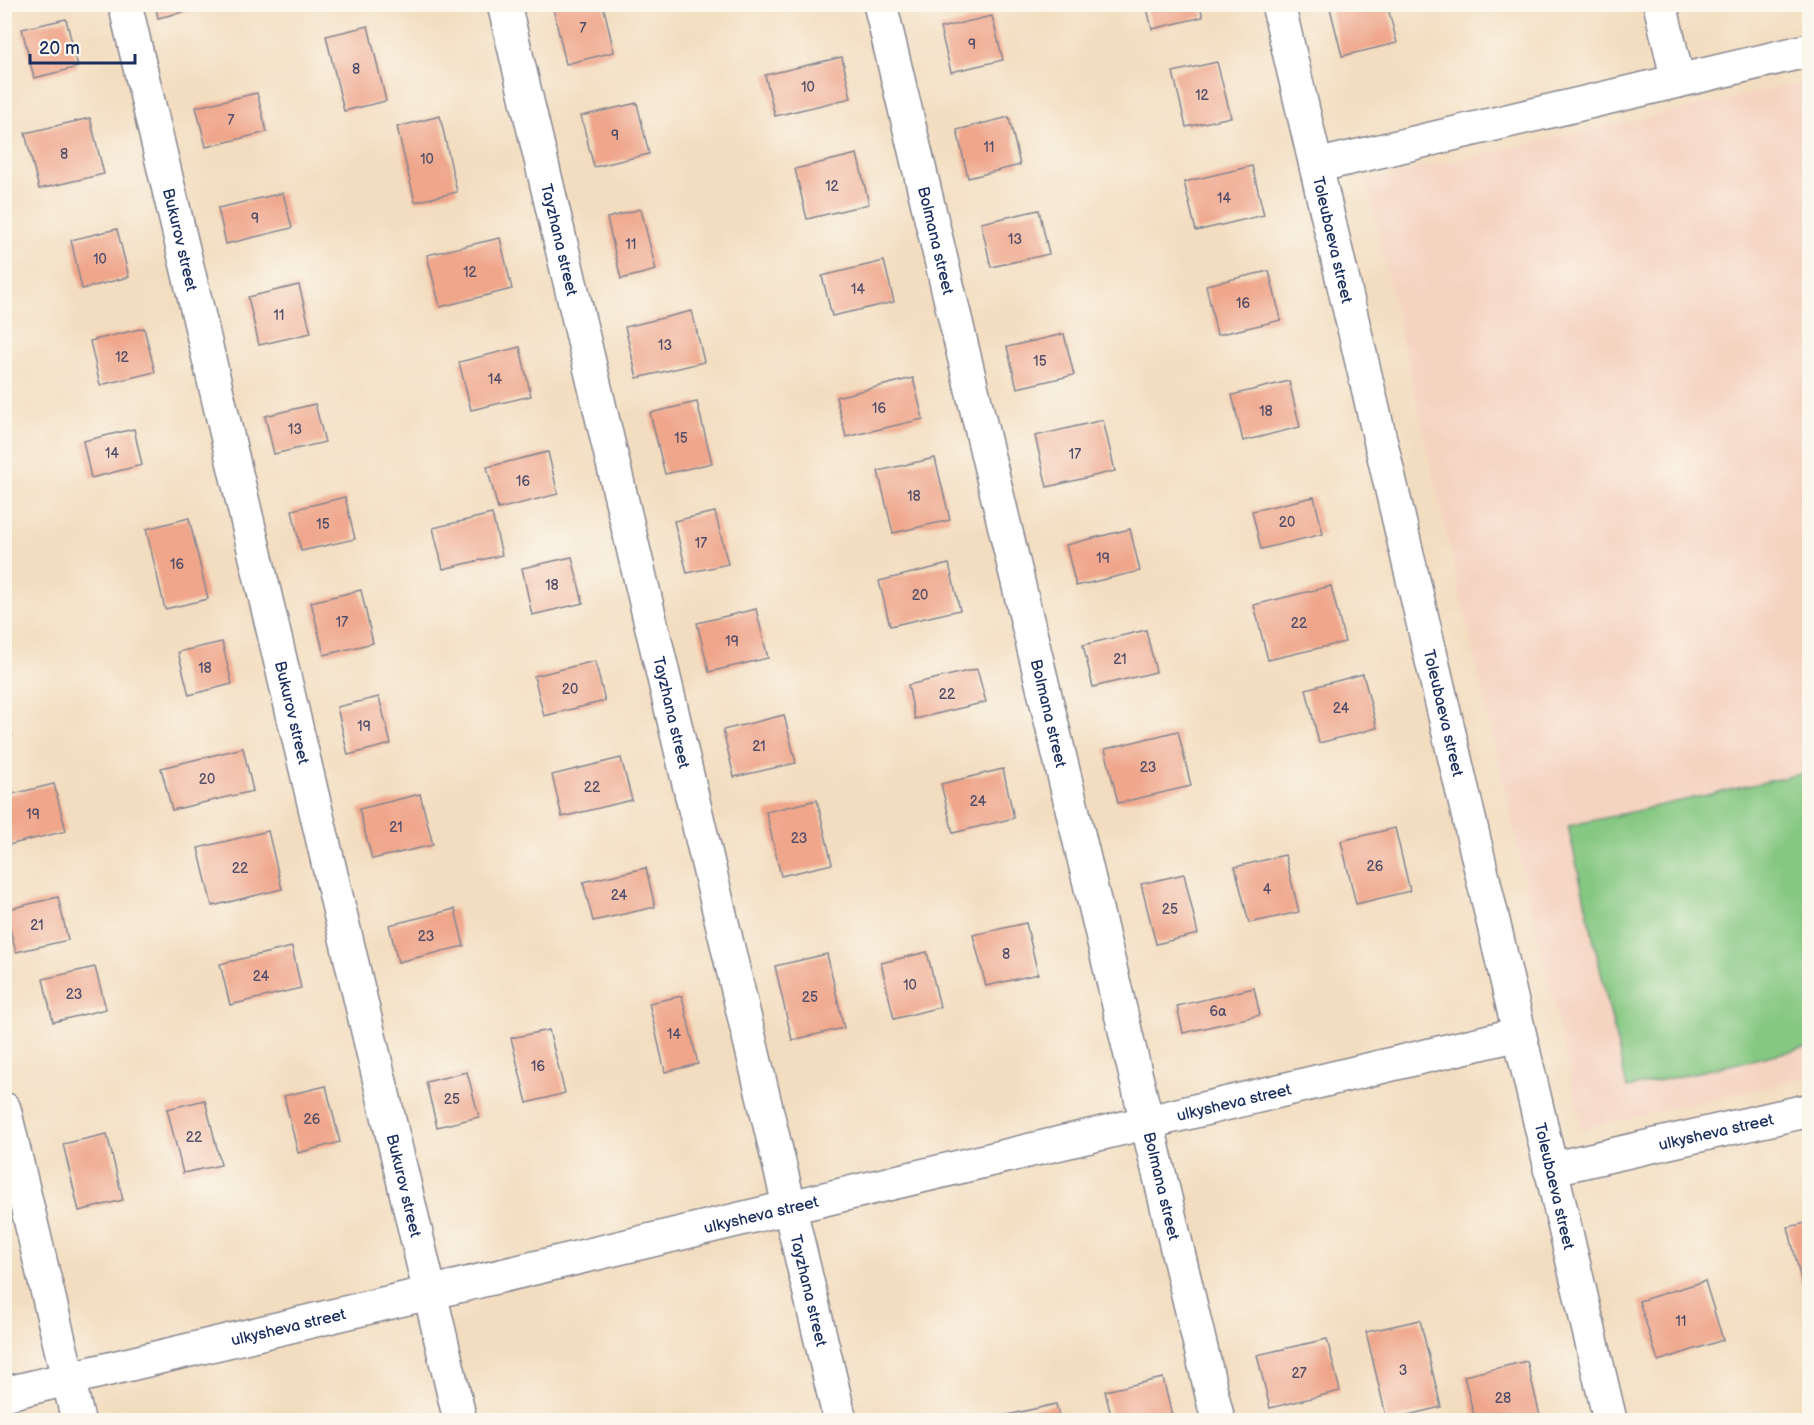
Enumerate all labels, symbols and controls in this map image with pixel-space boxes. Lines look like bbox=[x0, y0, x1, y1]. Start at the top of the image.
house number: 7 bbox=[580, 20, 587, 37]
scale bar bbox=[30, 27, 135, 65]
house number: 9 bbox=[968, 36, 976, 53]
text: 20 m bbox=[39, 38, 80, 59]
house number: 8 bbox=[352, 61, 360, 78]
house number: 10 bbox=[801, 79, 815, 96]
house number: 12 bbox=[1195, 87, 1210, 104]
house number: 7 bbox=[228, 112, 235, 129]
house number: 9 bbox=[611, 127, 619, 144]
house number: 11 bbox=[984, 139, 994, 156]
house number: 8 bbox=[60, 146, 68, 163]
house number: 10 bbox=[420, 151, 434, 168]
street label: Toleubaeva street bbox=[1308, 175, 1356, 305]
house number: 12 bbox=[825, 178, 840, 195]
street label: Tayzhana street bbox=[536, 182, 581, 298]
street label: Bolmana street bbox=[913, 185, 957, 297]
street label: Bukurov street bbox=[158, 186, 201, 293]
house number: 14 bbox=[1217, 190, 1231, 207]
house number: 9 bbox=[251, 210, 259, 227]
house number: 13 bbox=[1008, 231, 1022, 248]
house number: 11 bbox=[626, 236, 636, 253]
house number: 10 bbox=[93, 251, 107, 268]
house number: 12 bbox=[463, 264, 478, 281]
house number: 14 bbox=[851, 281, 865, 298]
house number: 16 bbox=[1236, 295, 1250, 312]
house number: 11 bbox=[274, 307, 284, 324]
house number: 13 bbox=[658, 337, 672, 354]
house number: 12 bbox=[115, 349, 130, 366]
house number: 15 bbox=[1033, 353, 1047, 370]
house number: 14 bbox=[488, 371, 502, 388]
house number: 16 bbox=[872, 400, 886, 417]
house number: 18 bbox=[1259, 403, 1273, 420]
house number: 13 bbox=[288, 421, 302, 438]
house number: 15 bbox=[674, 430, 688, 447]
house number: 14 bbox=[105, 445, 119, 462]
house number: 17 bbox=[1069, 446, 1081, 463]
house number: 16 bbox=[516, 473, 530, 490]
house number: 18 bbox=[907, 488, 921, 505]
house number: 20 bbox=[1279, 514, 1295, 531]
house number: 15 bbox=[316, 516, 330, 533]
house number: 17 bbox=[695, 535, 707, 552]
house number: 19 bbox=[1096, 550, 1110, 567]
house number: 16 bbox=[170, 556, 184, 573]
house number: 18 bbox=[545, 577, 559, 594]
house number: 20 bbox=[912, 587, 928, 604]
house number: 17 bbox=[336, 614, 348, 631]
house number: 22 bbox=[1291, 615, 1308, 632]
house number: 19 bbox=[725, 633, 739, 650]
street label: Toleubaeva street bbox=[1419, 648, 1467, 778]
house number: 21 bbox=[1113, 651, 1127, 668]
street label: Tayzhana street bbox=[648, 655, 693, 771]
street label: Bolmana street bbox=[1026, 657, 1070, 769]
street label: Bukurov street bbox=[270, 659, 313, 766]
house number: 18 bbox=[198, 660, 212, 677]
house number: 20 bbox=[562, 681, 578, 698]
house number: 22 bbox=[939, 686, 956, 703]
house number: 24 bbox=[1333, 700, 1350, 717]
house number: 19 bbox=[357, 718, 371, 735]
house number: 21 bbox=[752, 738, 766, 755]
house number: 23 bbox=[1140, 759, 1156, 776]
house number: 20 bbox=[199, 771, 215, 788]
house number: 22 bbox=[584, 779, 601, 796]
house number: 24 bbox=[970, 793, 987, 810]
house number: 19 bbox=[26, 806, 40, 823]
house number: 21 bbox=[389, 819, 403, 836]
house number: 23 bbox=[791, 830, 807, 847]
house number: 26 bbox=[1367, 858, 1384, 875]
house number: 22 bbox=[232, 860, 249, 877]
house number: 4 bbox=[1263, 881, 1272, 898]
house number: 24 bbox=[611, 887, 628, 904]
house number: 25 bbox=[1162, 901, 1178, 918]
house number: 21 bbox=[30, 917, 44, 934]
house number: 23 bbox=[418, 928, 434, 945]
house number: 8 bbox=[1002, 946, 1010, 963]
house number: 24 bbox=[253, 968, 270, 985]
house number: 10 bbox=[903, 977, 917, 994]
house number: 23 bbox=[66, 986, 82, 1003]
house number: 25 bbox=[802, 989, 818, 1006]
house number: 6а bbox=[1210, 1003, 1227, 1020]
house number: 14 bbox=[667, 1026, 681, 1043]
house number: 16 bbox=[531, 1058, 545, 1075]
street label: ulkysheva street bbox=[1175, 1080, 1293, 1126]
house number: 25 bbox=[444, 1091, 460, 1108]
house number: 26 bbox=[304, 1111, 321, 1128]
street label: ulkysheva street bbox=[1657, 1111, 1775, 1155]
street label: Toleubaeva street bbox=[1530, 1121, 1578, 1252]
house number: 22 bbox=[186, 1129, 203, 1146]
street label: Bolmana street bbox=[1139, 1130, 1183, 1242]
street label: Bukurov street bbox=[382, 1132, 424, 1239]
street label: ulkysheva street bbox=[702, 1193, 821, 1238]
street label: Tayzhana street bbox=[785, 1233, 830, 1349]
street label: ulkysheva street bbox=[229, 1305, 348, 1351]
house number: 11 bbox=[1676, 1313, 1686, 1330]
house number: 3 bbox=[1399, 1362, 1407, 1379]
house number: 27 bbox=[1291, 1365, 1307, 1382]
house number: 28 bbox=[1495, 1390, 1511, 1407]

